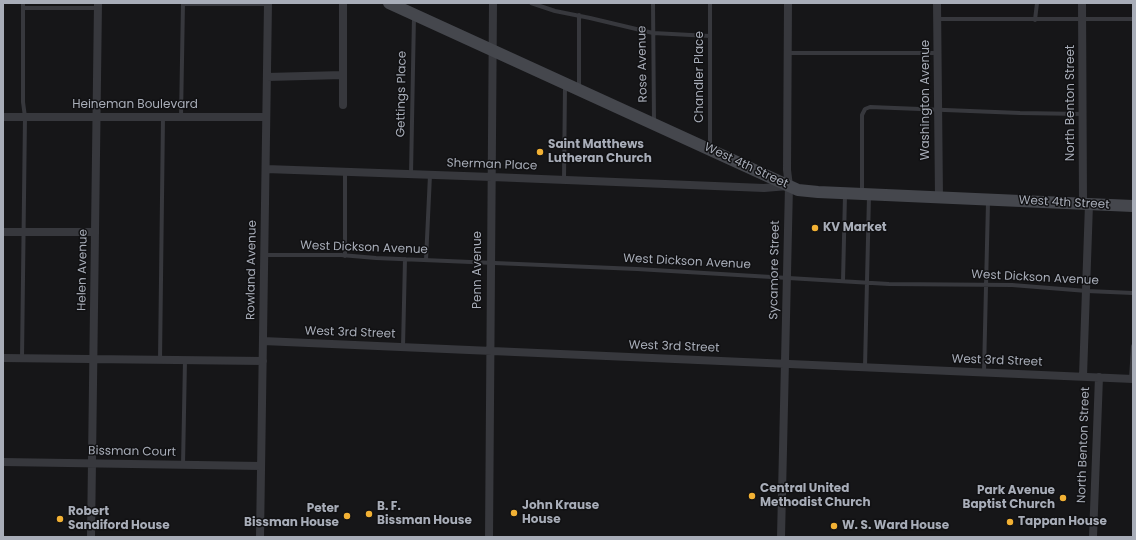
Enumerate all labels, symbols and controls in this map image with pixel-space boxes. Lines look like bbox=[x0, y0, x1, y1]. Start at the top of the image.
street label: Rose Avenue bbox=[635, 25, 651, 103]
street label: Chandler Place bbox=[693, 31, 707, 123]
street label: Washington Avenue bbox=[919, 40, 933, 160]
street label: North Benton Street bbox=[1064, 45, 1078, 161]
street label: Gettings Place bbox=[394, 51, 410, 137]
street label: Heineman Boulevard bbox=[72, 98, 198, 112]
place label: Saint Matthews Lutheran Church bbox=[548, 138, 652, 166]
street label: West 4th Street bbox=[702, 140, 790, 192]
marker: Saint Matthews Lutheran Church bbox=[535, 147, 545, 157]
street label: Sherman Place bbox=[446, 156, 538, 174]
street label: West 4th Street bbox=[1018, 193, 1110, 213]
street label: Rowland Avenue bbox=[244, 220, 260, 320]
street label: Sycamore Street bbox=[767, 220, 783, 320]
place label: KV Market bbox=[823, 221, 887, 235]
marker: KV Market bbox=[810, 223, 820, 233]
street label: Helen Avenue bbox=[75, 229, 91, 311]
street label: Penn Avenue bbox=[471, 231, 485, 309]
street label: West Dickson Avenue bbox=[300, 239, 428, 257]
street label: West Dickson Avenue bbox=[623, 251, 751, 273]
street label: West Dickson Avenue bbox=[971, 267, 1099, 289]
street label: West 3rd Street bbox=[304, 324, 396, 342]
street label: West 3rd Street bbox=[628, 338, 720, 356]
street label: West 3rd Street bbox=[951, 352, 1043, 370]
street label: North Benton Street bbox=[1075, 387, 1093, 503]
street label: Bissman Court bbox=[88, 444, 176, 460]
place label: Central United Methodist Church bbox=[760, 482, 871, 510]
place label: Park Avenue Baptist Church bbox=[962, 484, 1055, 512]
marker: Central United Methodist Church bbox=[747, 491, 757, 501]
marker: Park Avenue Baptist Church bbox=[1058, 493, 1068, 503]
place label: John Krause House bbox=[522, 499, 599, 527]
place label: B. F. Bissman House bbox=[377, 500, 472, 528]
place label: Peter Bissman House bbox=[244, 502, 339, 530]
place label: Robert Sandiford House bbox=[68, 505, 170, 533]
marker: John Krause House bbox=[509, 508, 519, 518]
marker: B. F. Bissman House bbox=[364, 509, 374, 519]
marker: Peter Bissman House bbox=[342, 511, 352, 521]
marker: Robert Sandiford House bbox=[55, 514, 65, 524]
place label: Tappan House bbox=[1018, 515, 1107, 529]
marker: Tappan House bbox=[1005, 517, 1015, 527]
place label: W. S. Ward House bbox=[842, 519, 949, 533]
marker: W. S. Ward House bbox=[829, 521, 839, 531]

